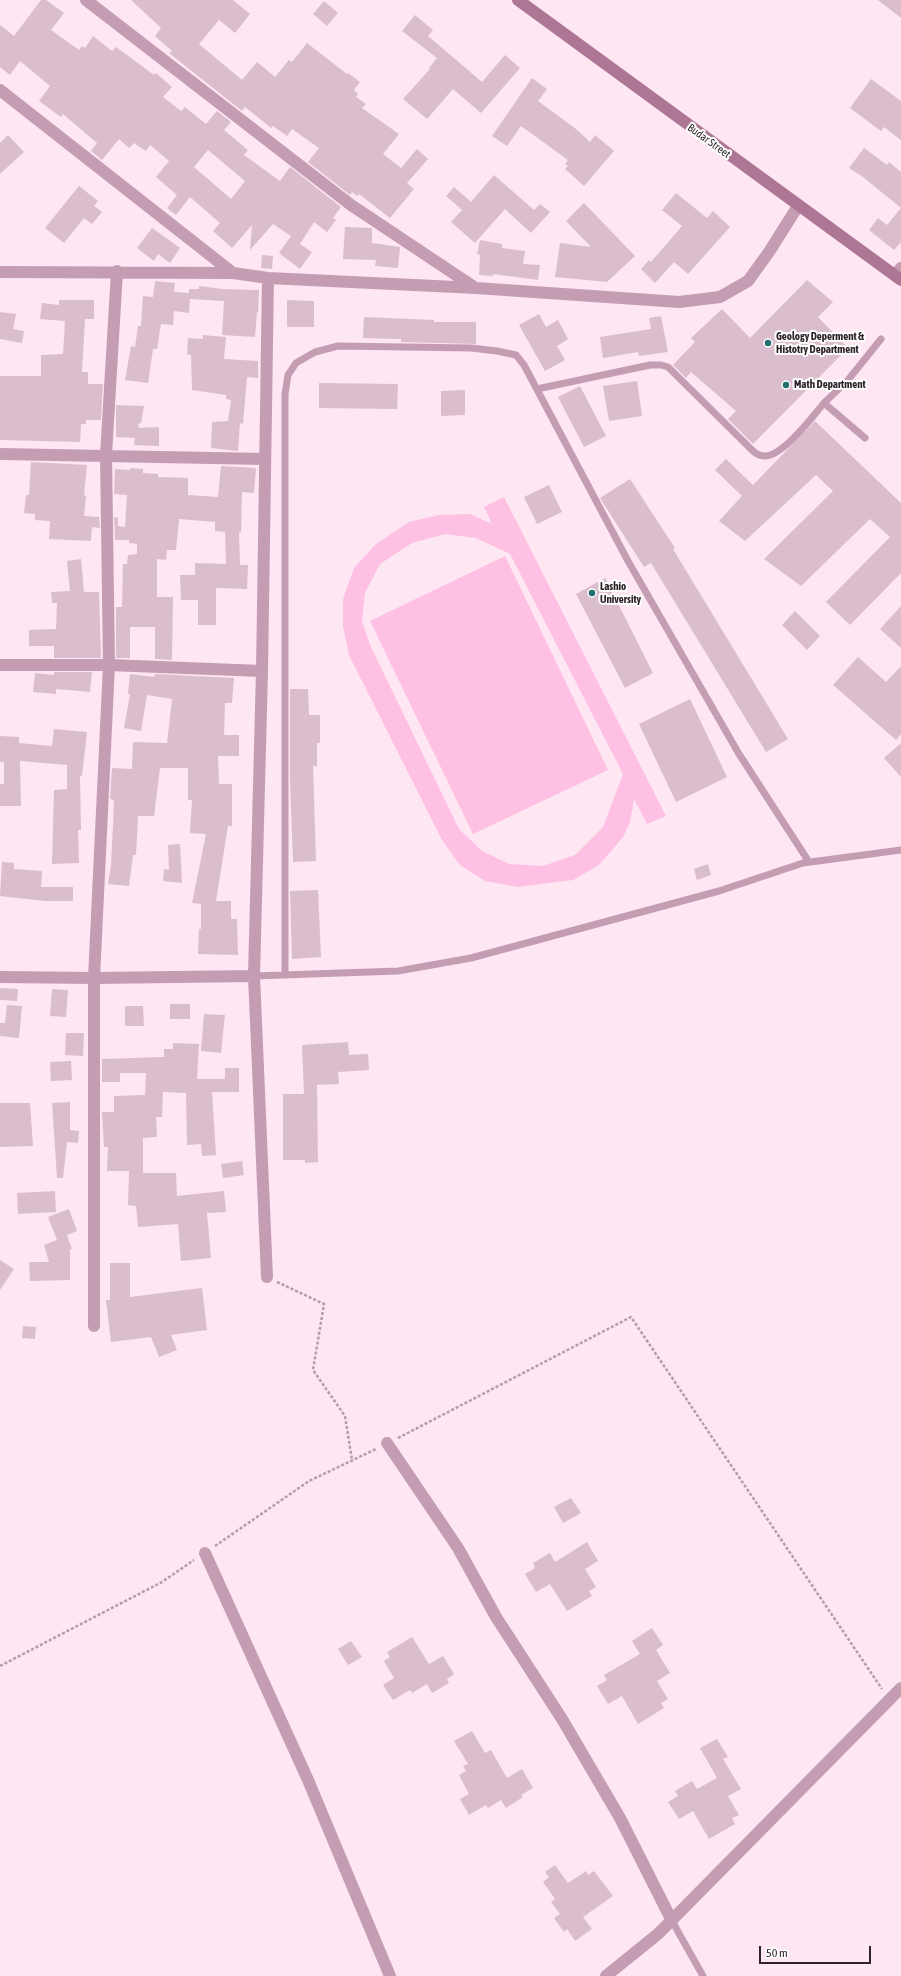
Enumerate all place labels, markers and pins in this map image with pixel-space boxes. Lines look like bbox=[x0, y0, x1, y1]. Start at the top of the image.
place label: Geology Deperment & Histotry Department bbox=[776, 330, 864, 356]
marker: Geology Deperment & Histotry Department bbox=[763, 338, 773, 348]
place label: Math Department bbox=[794, 378, 866, 392]
marker: Math Department bbox=[781, 380, 791, 390]
place label: Lashio University bbox=[600, 580, 641, 606]
marker: Lashio University bbox=[587, 588, 597, 598]

